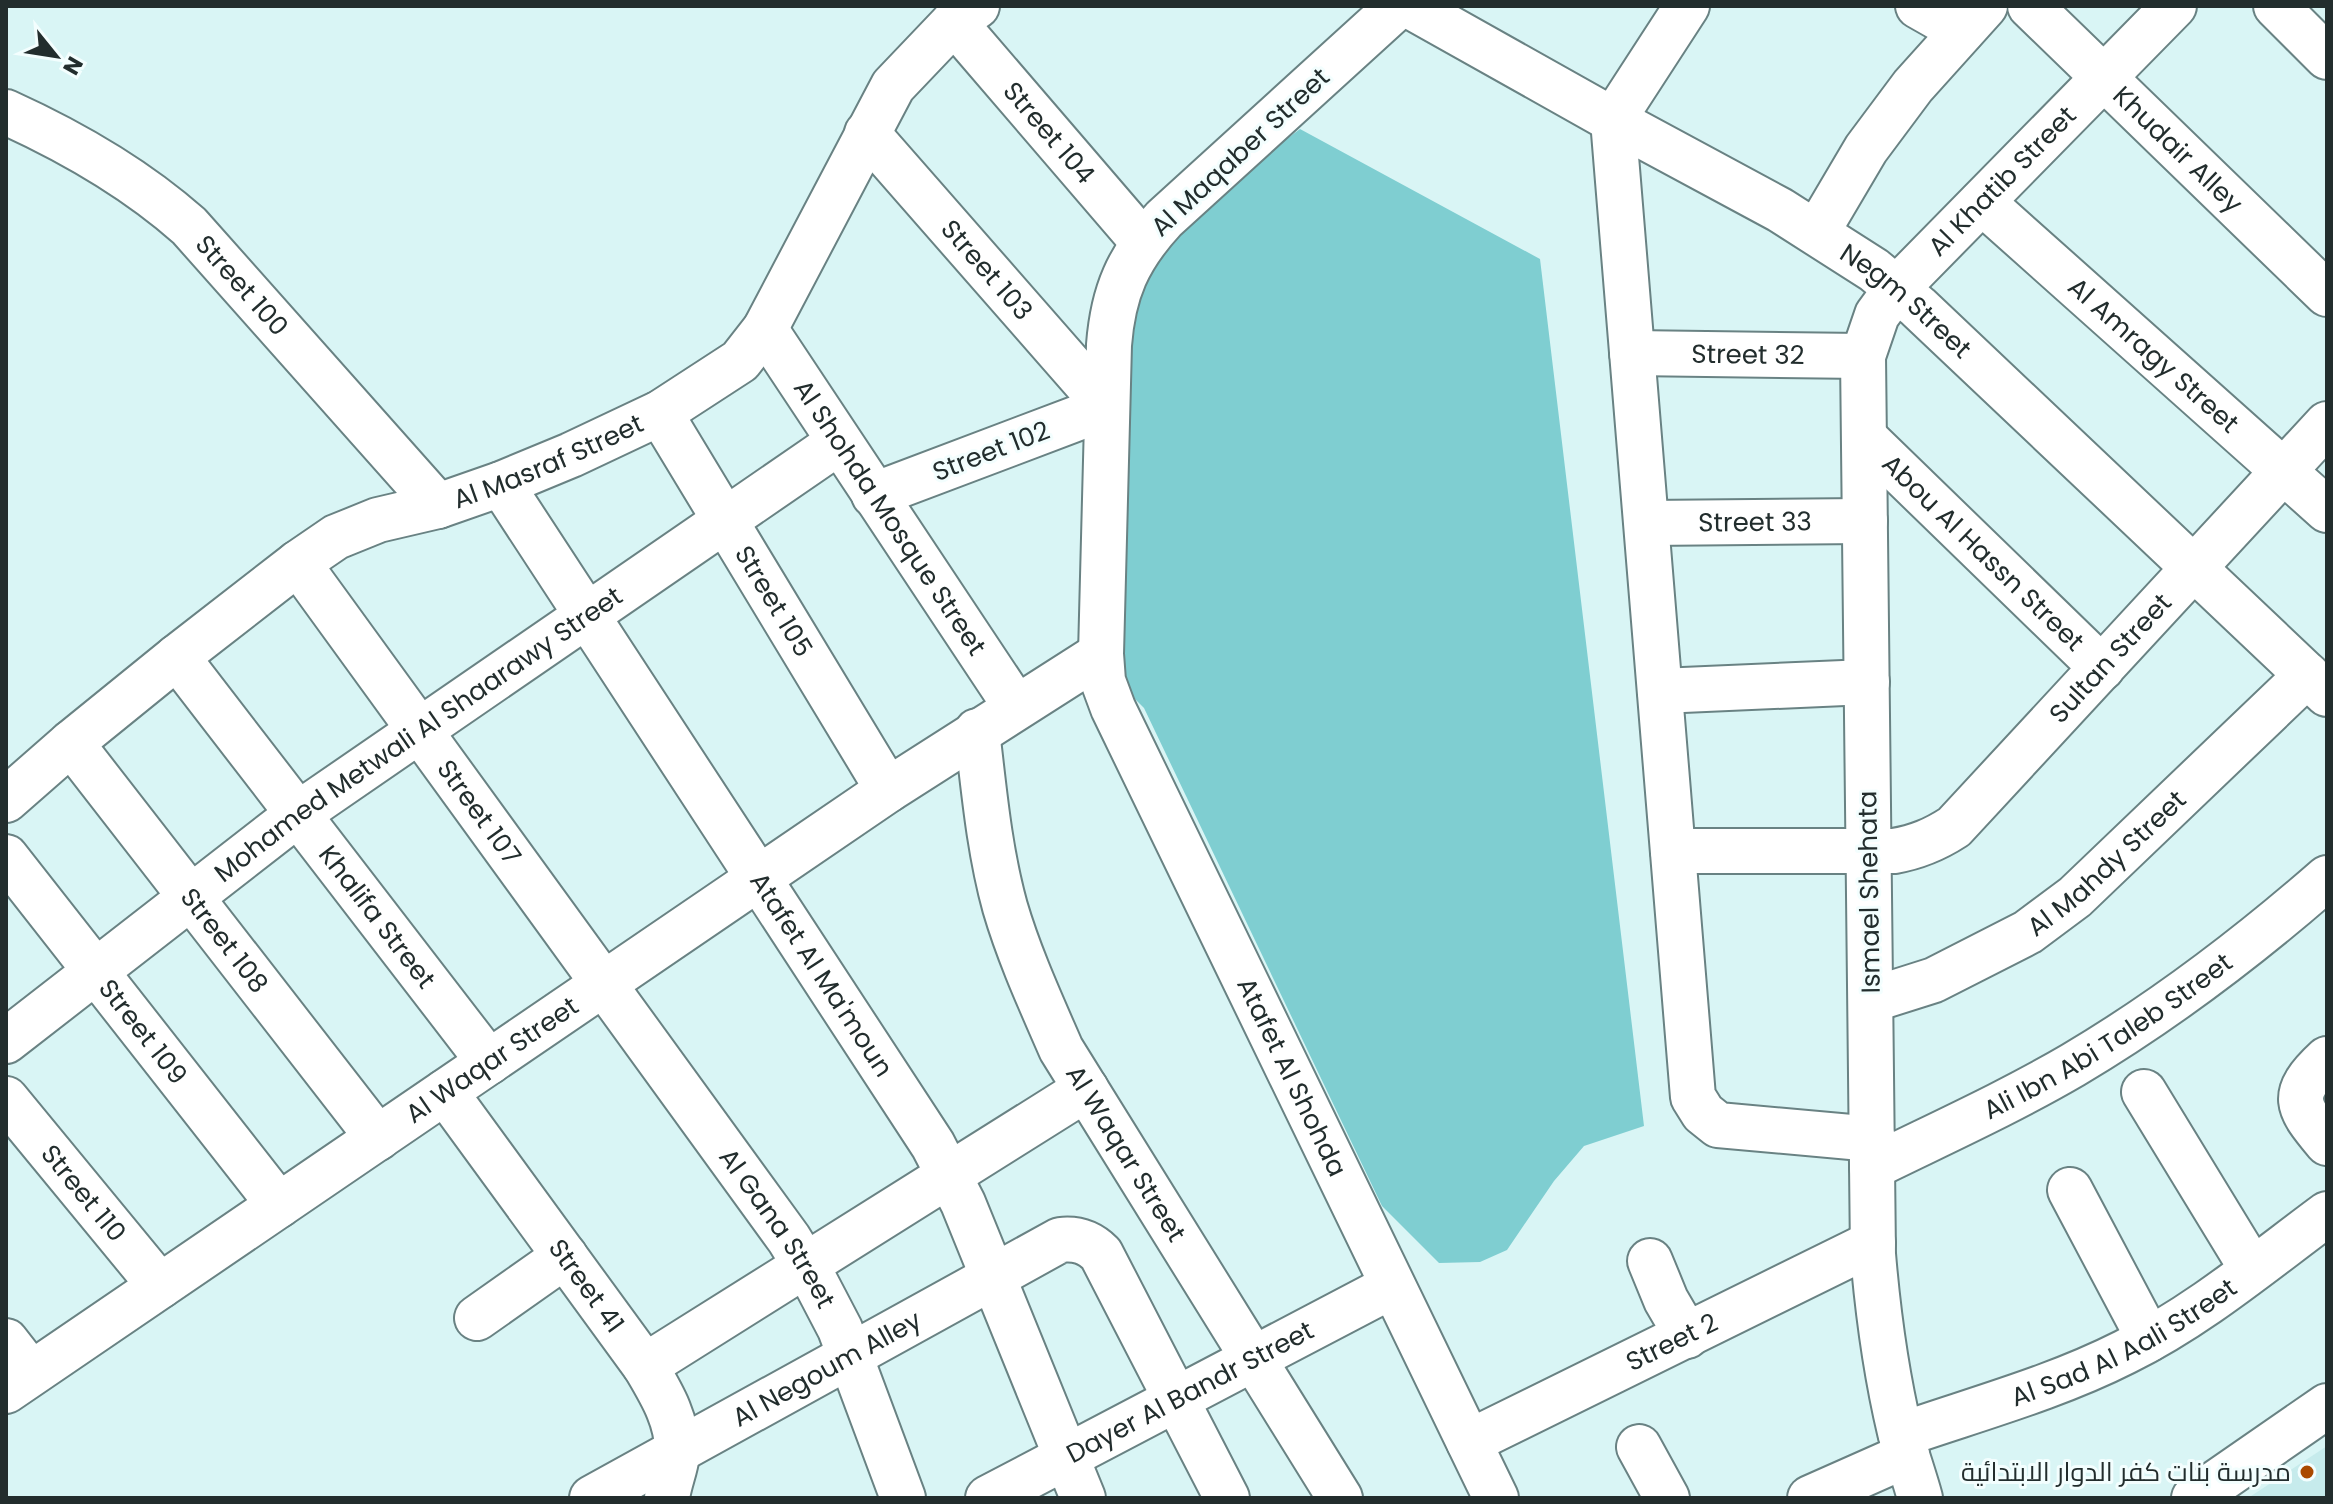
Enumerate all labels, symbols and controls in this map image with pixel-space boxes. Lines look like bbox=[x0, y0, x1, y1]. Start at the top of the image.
north arrow bbox=[16, 16, 96, 96]
text: N bbox=[55, 51, 90, 81]
street label: Al Maqaber Street bbox=[1143, 60, 1337, 244]
street label: Street 104 bbox=[995, 74, 1103, 192]
street label: Khudair Alley bbox=[2105, 78, 2251, 221]
street label: Al Khatib Street bbox=[1920, 98, 2084, 264]
street label: Street 103 bbox=[933, 212, 1041, 328]
street label: Street 100 bbox=[187, 227, 297, 344]
street label: Negm Street bbox=[1833, 235, 1979, 366]
street label: Al Amragy Street bbox=[2060, 269, 2247, 441]
street label: Street 32 bbox=[1691, 336, 1805, 373]
street label: Al Shohda Mosque Street bbox=[785, 372, 995, 662]
street label: Al Masraf Street bbox=[448, 405, 649, 517]
street label: Street 102 bbox=[927, 412, 1055, 490]
street label: Abou Al Hassn Street bbox=[1874, 446, 2092, 659]
street label: Street 33 bbox=[1698, 503, 1812, 541]
street label: Street 105 bbox=[726, 539, 821, 664]
street label: Mohamed Metwali Al Shaarawy Street bbox=[207, 578, 630, 891]
street label: Sultan Street bbox=[2041, 585, 2179, 731]
street label: Street 107 bbox=[429, 752, 529, 872]
street label: Al Mahdy Street bbox=[2020, 782, 2194, 945]
street label: Ismael Shehata bbox=[1849, 790, 1889, 994]
street label: Khalifa Street bbox=[310, 838, 444, 996]
street label: Atafet Al Ma'moun bbox=[742, 865, 902, 1084]
street label: Street 108 bbox=[172, 880, 277, 1000]
street label: Ali Ibn Abi Taleb Street bbox=[1977, 945, 2240, 1128]
street label: Atafet Al Shohda bbox=[1228, 971, 1355, 1182]
street label: Street 109 bbox=[91, 972, 196, 1092]
street label: Al Waqar Street bbox=[398, 988, 585, 1132]
street label: Al Waqar Street bbox=[1057, 1058, 1194, 1249]
street label: Street 110 bbox=[33, 1137, 134, 1249]
street label: Al Gana Street bbox=[711, 1141, 844, 1314]
street label: Street 41 bbox=[540, 1232, 633, 1340]
street label: Al Sad Al Aali Street bbox=[2006, 1270, 2244, 1415]
street label: Al Negoum Alley bbox=[726, 1302, 928, 1435]
street label: Street 2 bbox=[1620, 1304, 1724, 1380]
street label: Dayer Al Bandr Street bbox=[1060, 1312, 1320, 1472]
place label: مدرسة بنات كفر الدوار الابتدائية bbox=[1961, 1454, 2291, 1490]
marker: مدرسة بنات كفر الدوار الابتدائية bbox=[2298, 1463, 2316, 1481]

